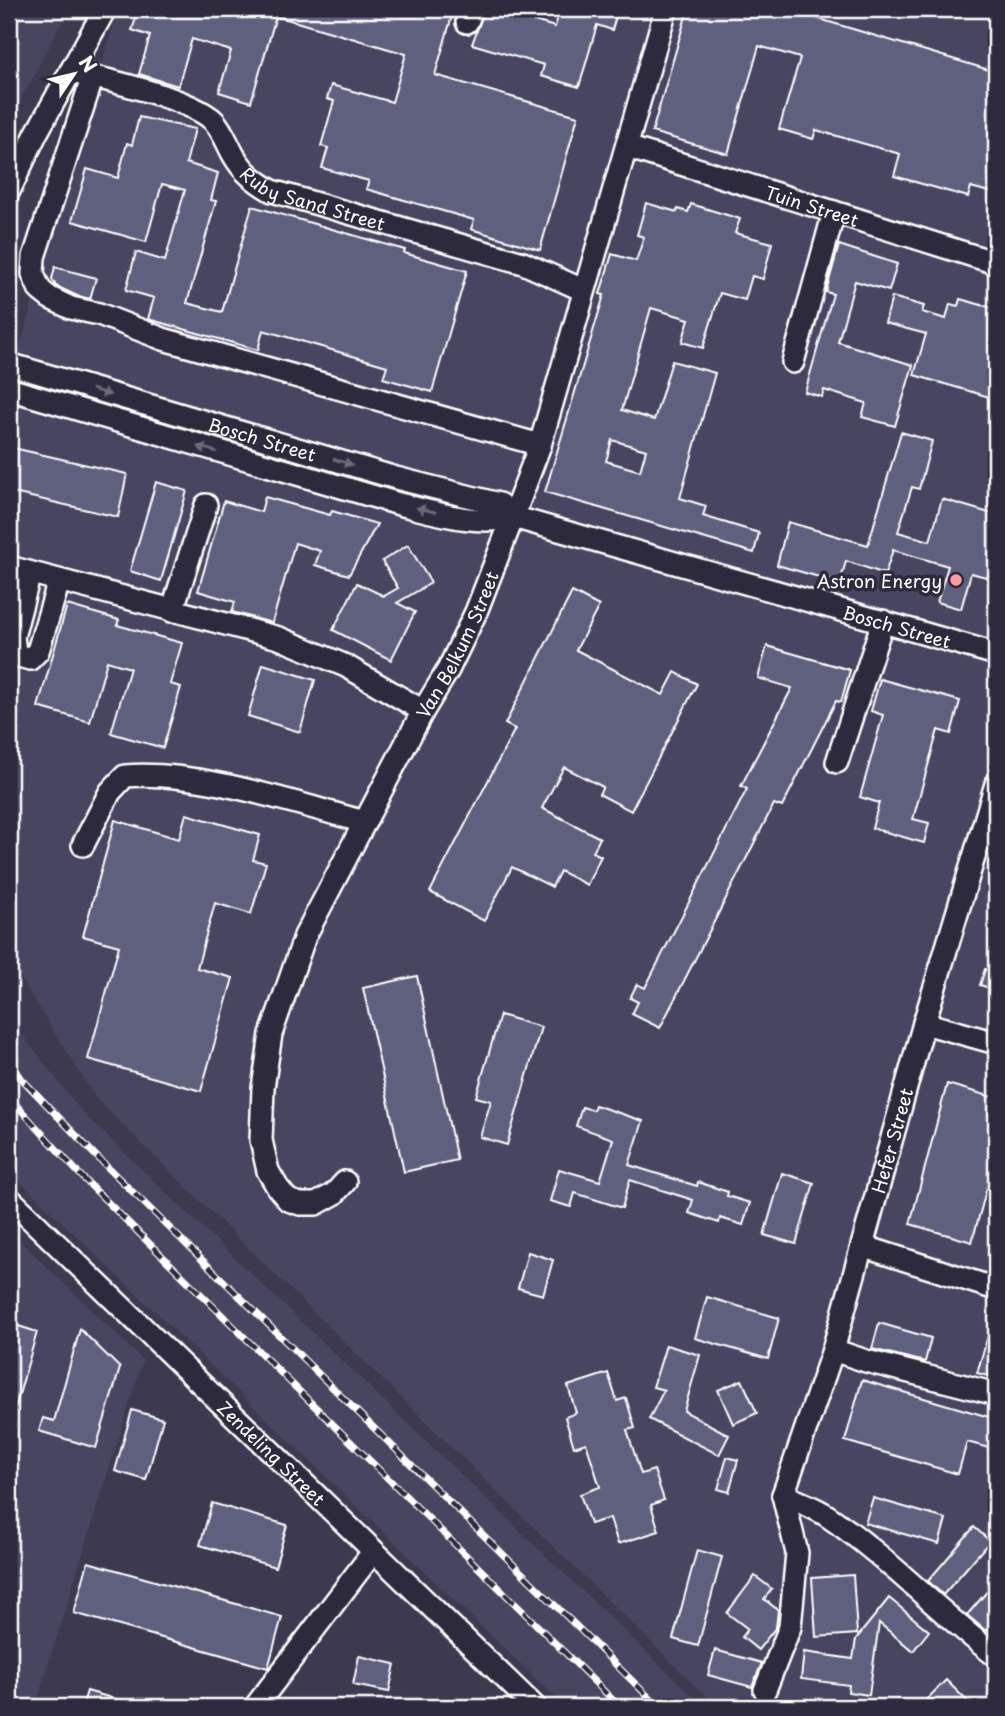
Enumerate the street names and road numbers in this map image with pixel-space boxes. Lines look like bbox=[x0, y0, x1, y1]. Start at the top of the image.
street label: Ruby Sand Street bbox=[235, 160, 389, 236]
street label: Tuin Street bbox=[762, 178, 862, 233]
street label: Bosch Street bbox=[205, 410, 319, 467]
street label: Van Belkum Street bbox=[408, 567, 504, 722]
street label: Bosch Street bbox=[840, 598, 954, 654]
street label: Hefer Street bbox=[864, 1085, 919, 1196]
street label: Zendeling Street bbox=[212, 1394, 332, 1511]

